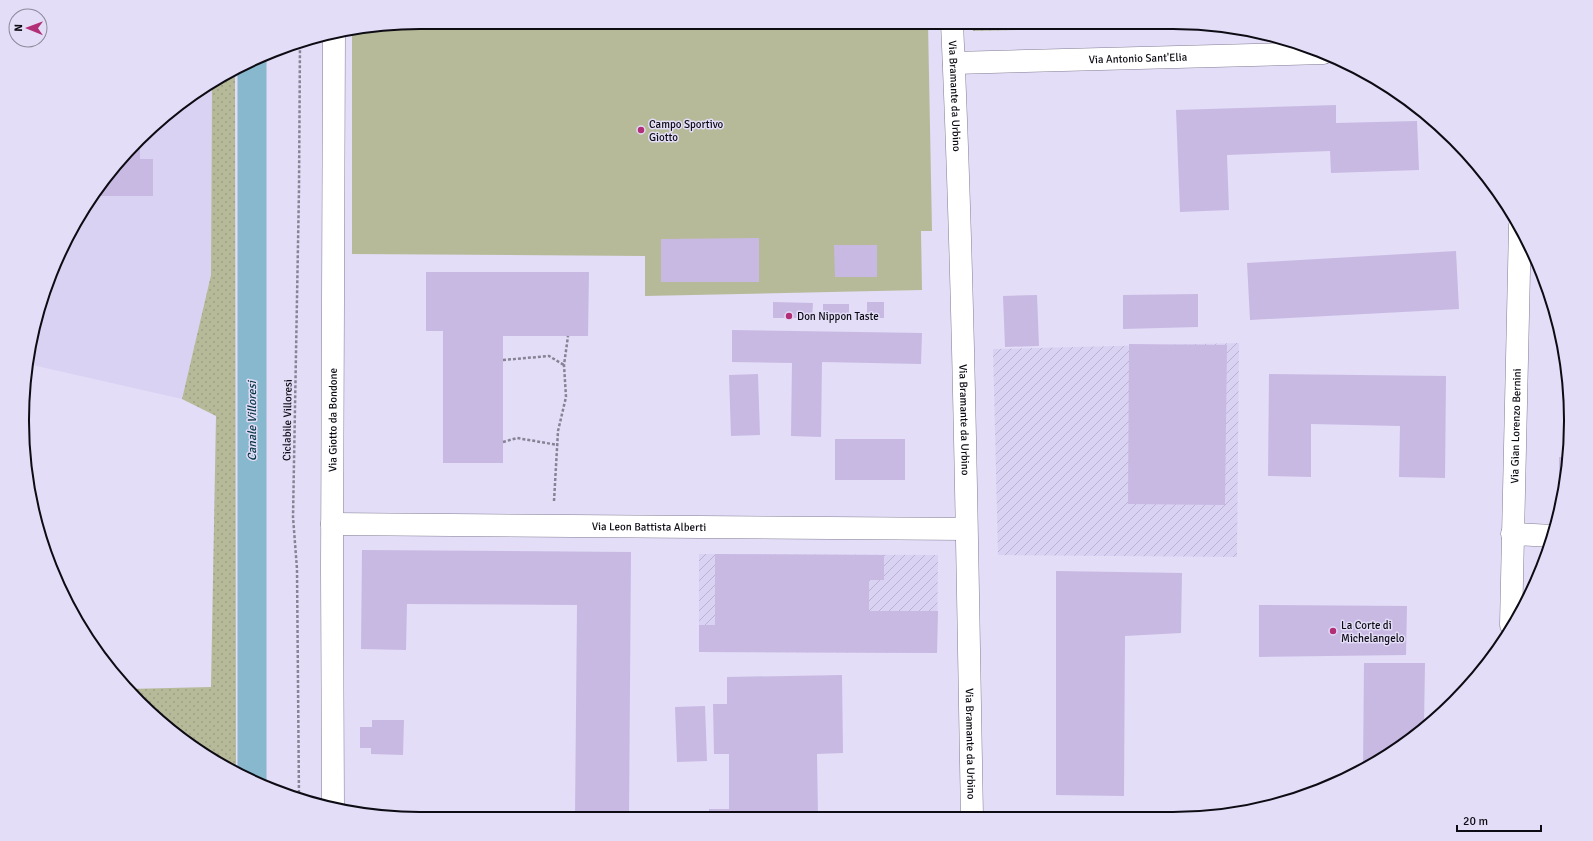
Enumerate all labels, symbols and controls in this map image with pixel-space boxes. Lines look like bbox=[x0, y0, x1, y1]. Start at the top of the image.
north arrow bbox=[8, 8, 48, 48]
text: N bbox=[12, 24, 25, 32]
street label: Via Bramante da Urbino bbox=[946, 40, 963, 152]
street label: Via Antonio Sant'Elia bbox=[1089, 51, 1188, 66]
place label: Campo Sportivo Giotto bbox=[649, 118, 723, 144]
marker: Campo Sportivo Giotto bbox=[636, 125, 646, 135]
place label: Don Nippon Taste bbox=[797, 310, 879, 323]
marker: Don Nippon Taste bbox=[784, 311, 794, 321]
street label: Via Bramante da Urbino bbox=[956, 364, 972, 476]
street label: Via Giotto da Bondone bbox=[326, 368, 340, 472]
street label: Via Gian Lorenzo Bernini bbox=[1508, 368, 1524, 484]
water label: Canale Villoresi bbox=[245, 379, 260, 461]
street label: Ciclabile Villoresi bbox=[280, 379, 295, 461]
street label: Via Leon Battista Alberti bbox=[592, 520, 706, 534]
place label: La Corte di Michelangelo bbox=[1341, 619, 1405, 645]
marker: La Corte di Michelangelo bbox=[1328, 626, 1338, 636]
street label: Via Bramante da Urbino bbox=[963, 688, 978, 800]
scale bar bbox=[1457, 807, 1541, 833]
text: 20 m bbox=[1463, 814, 1488, 829]

